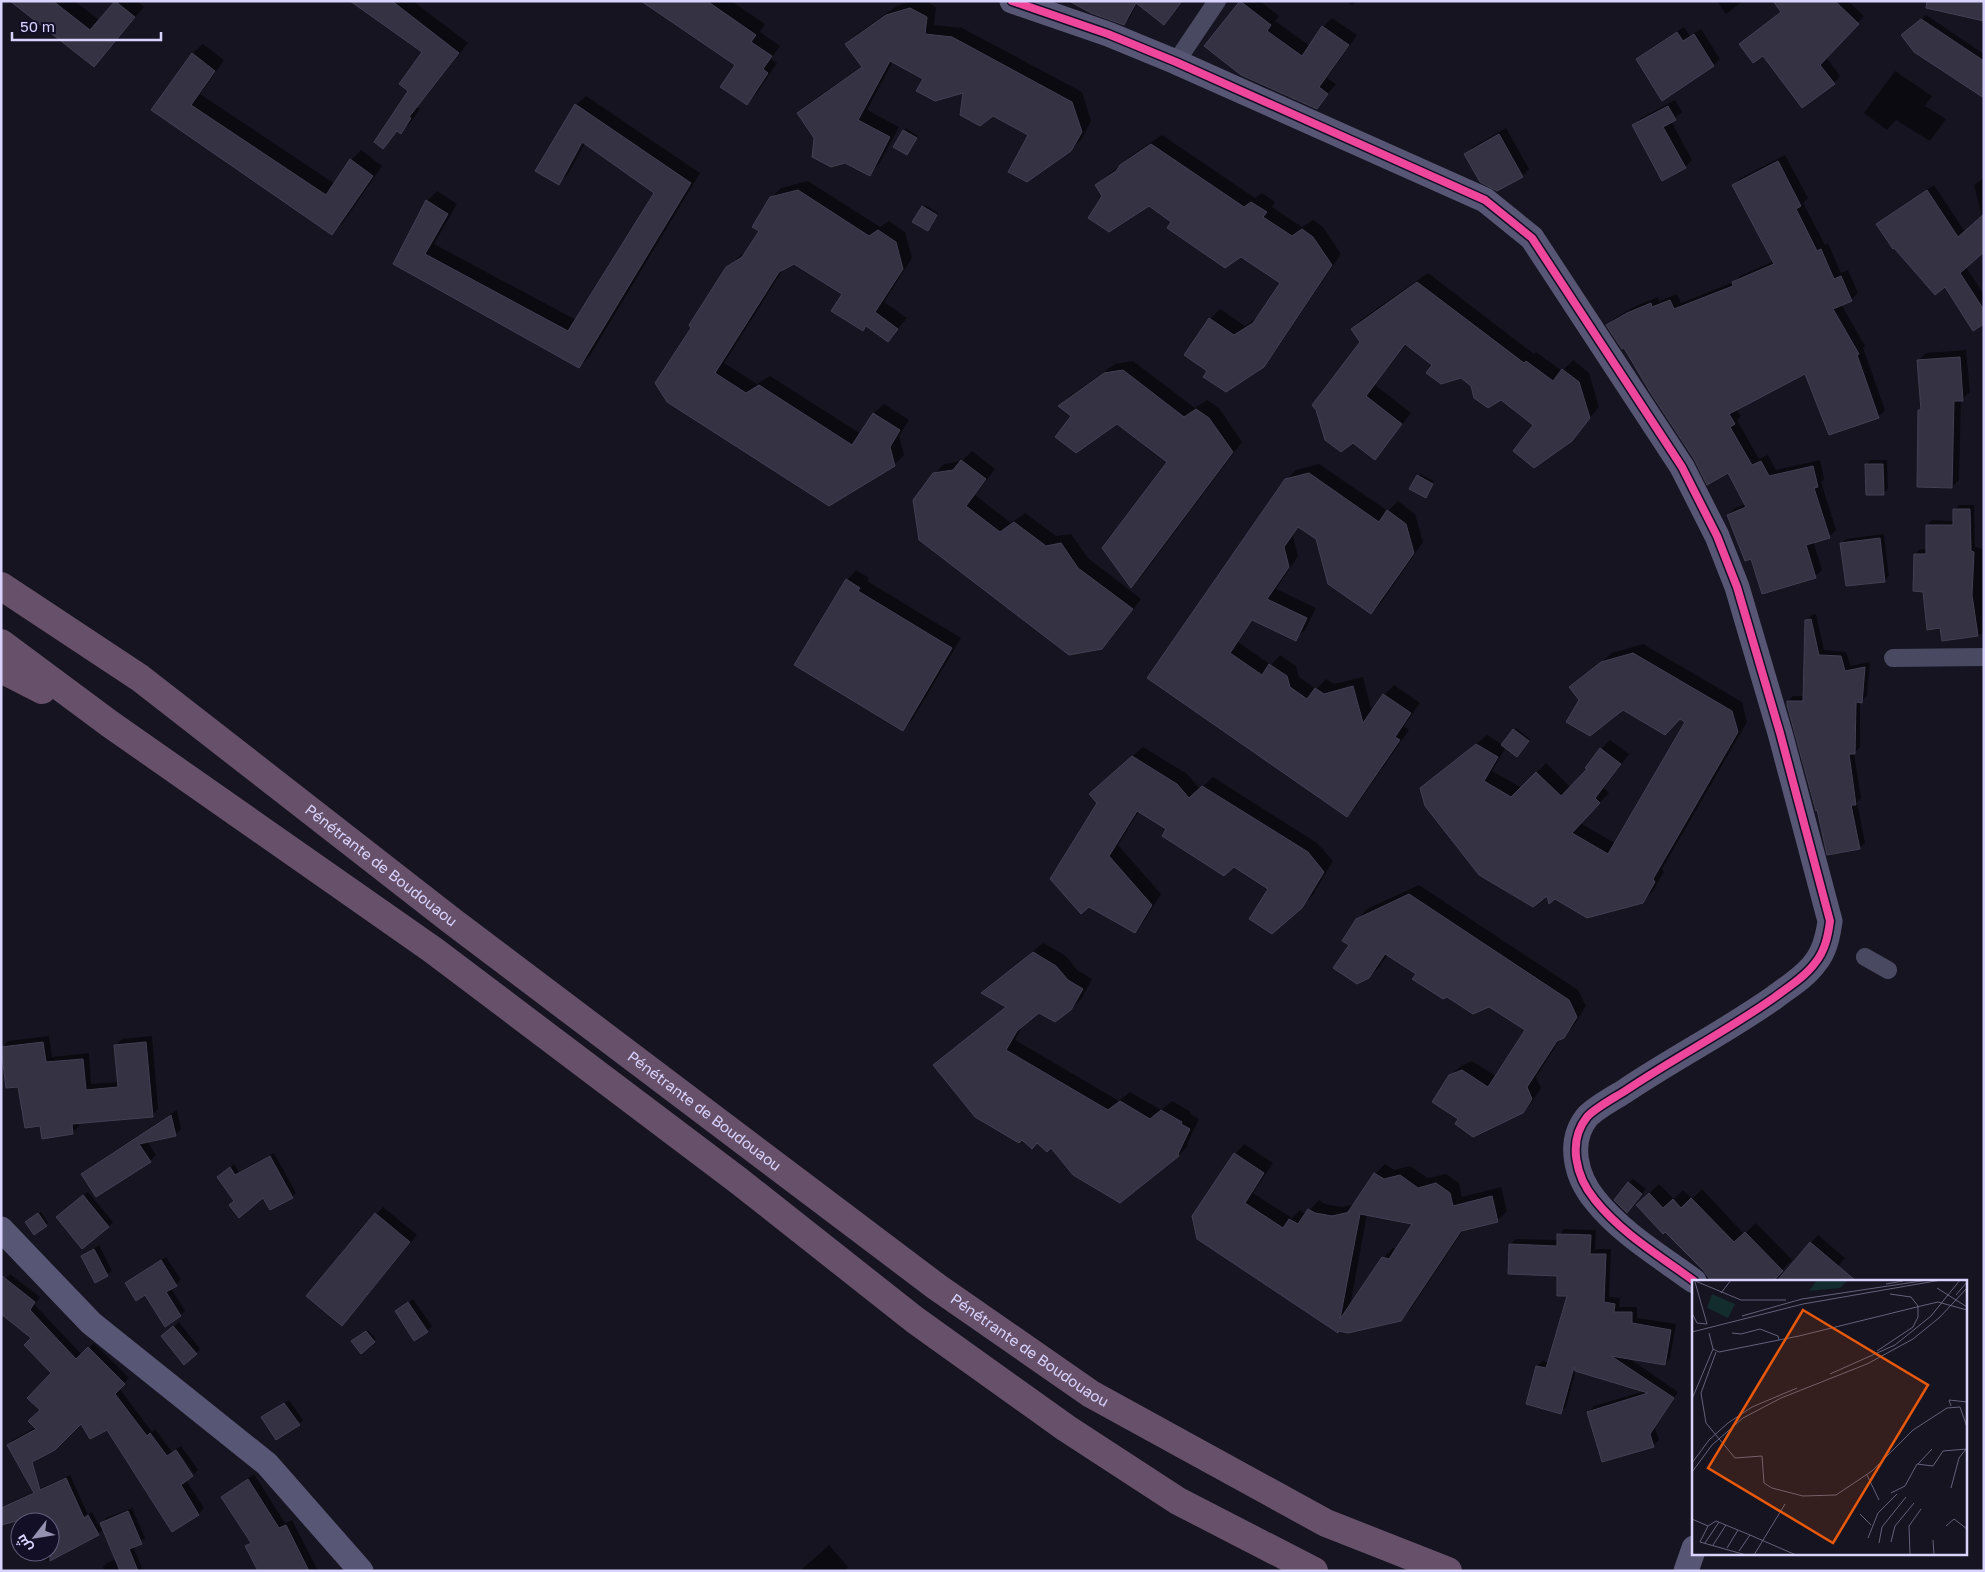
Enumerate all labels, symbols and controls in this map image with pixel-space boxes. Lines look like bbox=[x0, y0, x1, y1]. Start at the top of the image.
scale bar bbox=[12, 10, 161, 42]
text: 50 m bbox=[20, 17, 55, 35]
street label: Pénétrante de Boudouaou bbox=[302, 800, 461, 930]
street label: Pénétrante de Boudouaou bbox=[624, 1047, 785, 1174]
inset map bbox=[1692, 1280, 1968, 1554]
street label: Pénétrante de Boudouaou bbox=[947, 1289, 1112, 1410]
north arrow bbox=[10, 1512, 60, 1562]
text: ش bbox=[11, 1531, 36, 1556]

